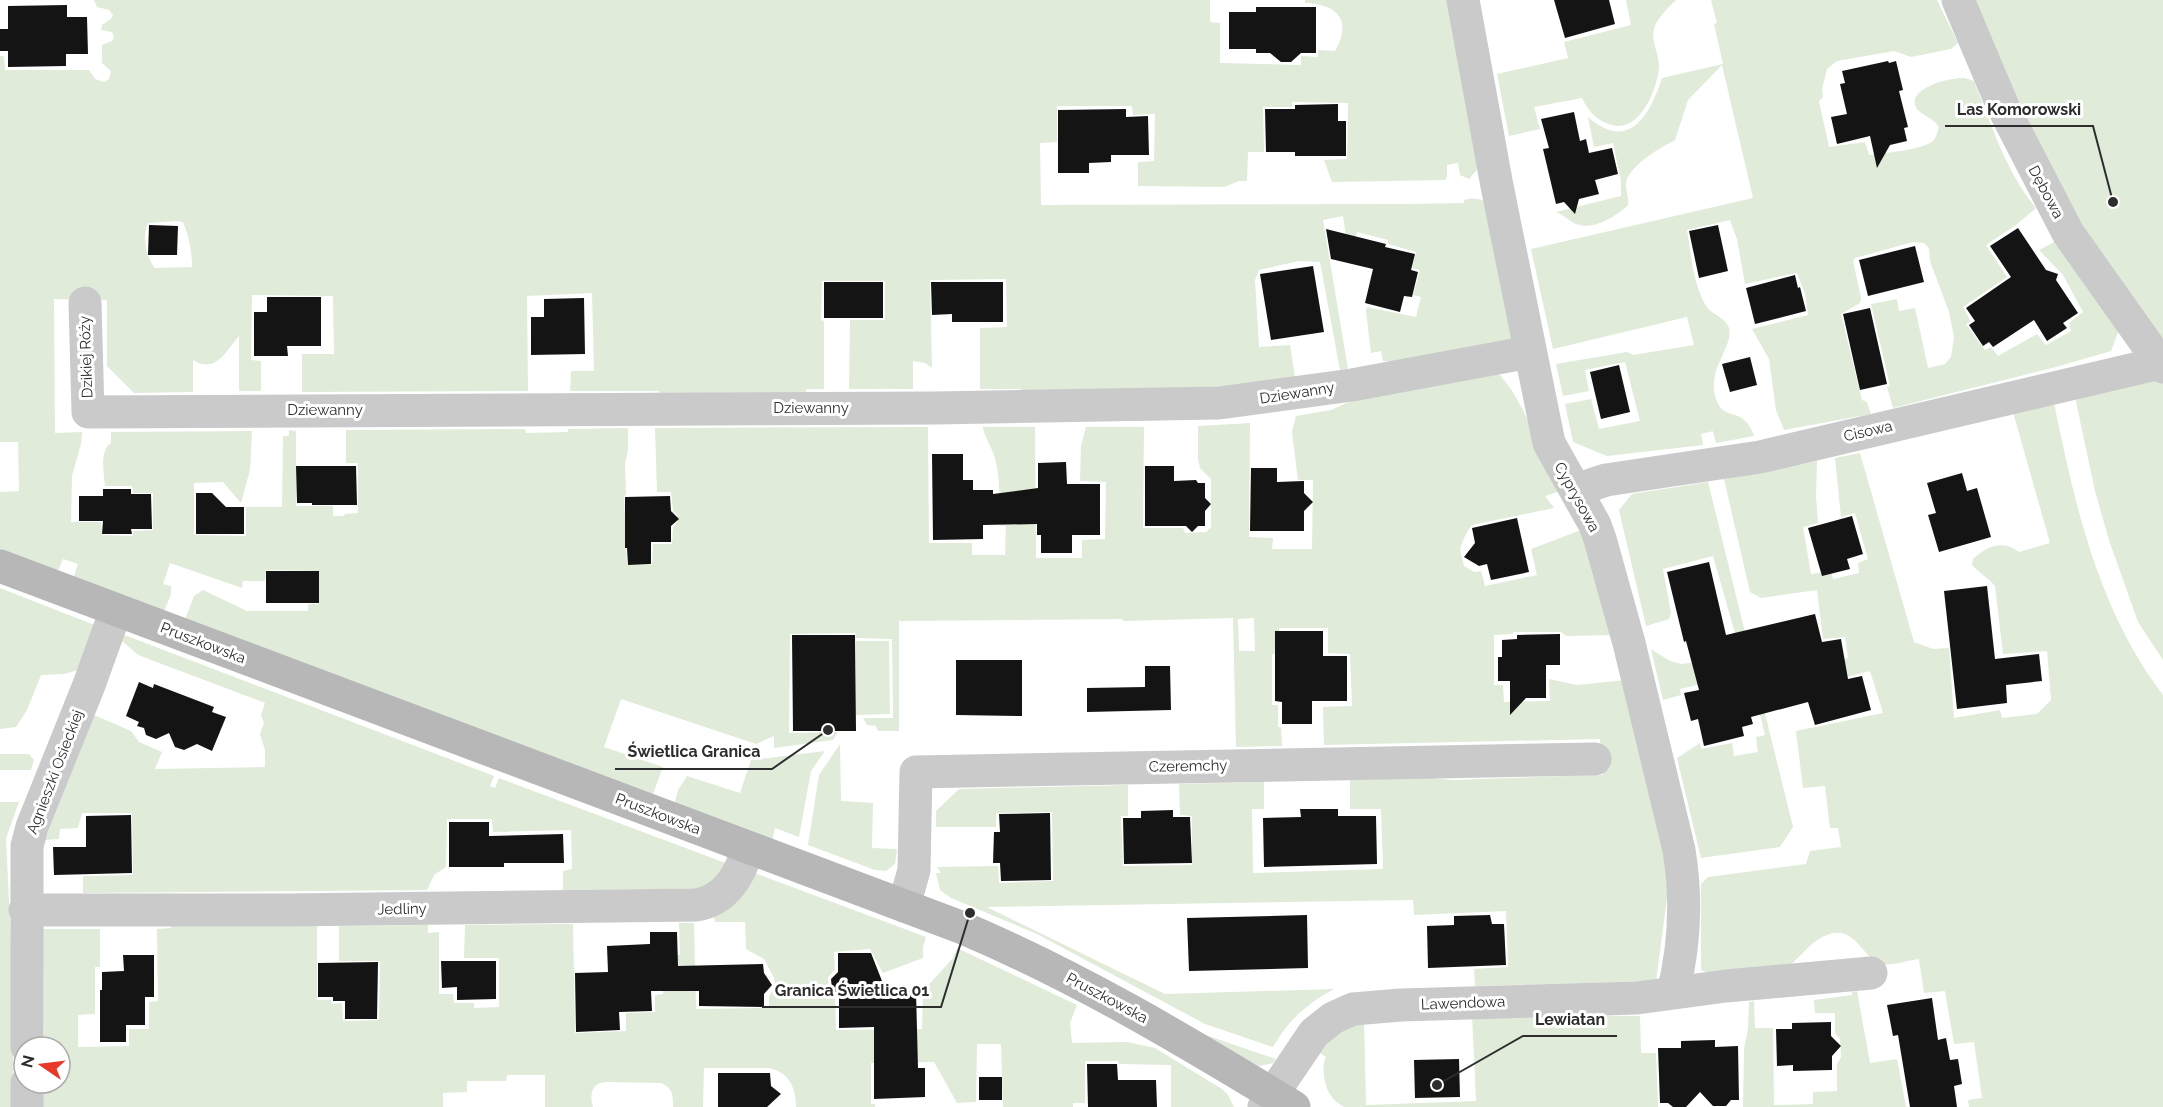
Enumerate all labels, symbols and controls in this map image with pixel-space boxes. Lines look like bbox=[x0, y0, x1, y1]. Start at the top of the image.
callout: Las Komorowski bbox=[1945, 92, 2093, 126]
text: Las Komorowski bbox=[1957, 100, 2081, 119]
street label: Dębowa bbox=[2025, 162, 2067, 222]
street label: Dzikiej Róży bbox=[76, 316, 96, 398]
street label: Dziewanny bbox=[1258, 378, 1336, 408]
street label: Dziewanny bbox=[773, 399, 849, 417]
street label: Dziewanny bbox=[287, 401, 363, 419]
street label: Cisowa bbox=[1842, 417, 1894, 445]
street label: Cyprysowa bbox=[1550, 459, 1604, 535]
street label: Pruszkowska bbox=[158, 619, 248, 667]
street label: Agnieszki Osieckiej bbox=[23, 707, 87, 837]
callout: Świetlica Granica bbox=[615, 735, 772, 769]
text: Świetlica Granica bbox=[628, 741, 760, 761]
street label: Czeremchy bbox=[1148, 756, 1228, 776]
street label: Pruszkowska bbox=[613, 790, 703, 838]
street label: Jedliny bbox=[377, 900, 427, 918]
street label: Pruszkowska bbox=[1063, 969, 1151, 1027]
callout: Granica Świetlica 01 bbox=[762, 973, 941, 1007]
text: Granica Świetlica 01 bbox=[775, 980, 929, 1000]
street label: Lawendowa bbox=[1421, 993, 1505, 1013]
callout: Lewiatan bbox=[1523, 1002, 1617, 1036]
text: Lewiatan bbox=[1535, 1010, 1605, 1029]
north arrow bbox=[12, 1035, 72, 1095]
text: N bbox=[17, 1053, 39, 1070]

